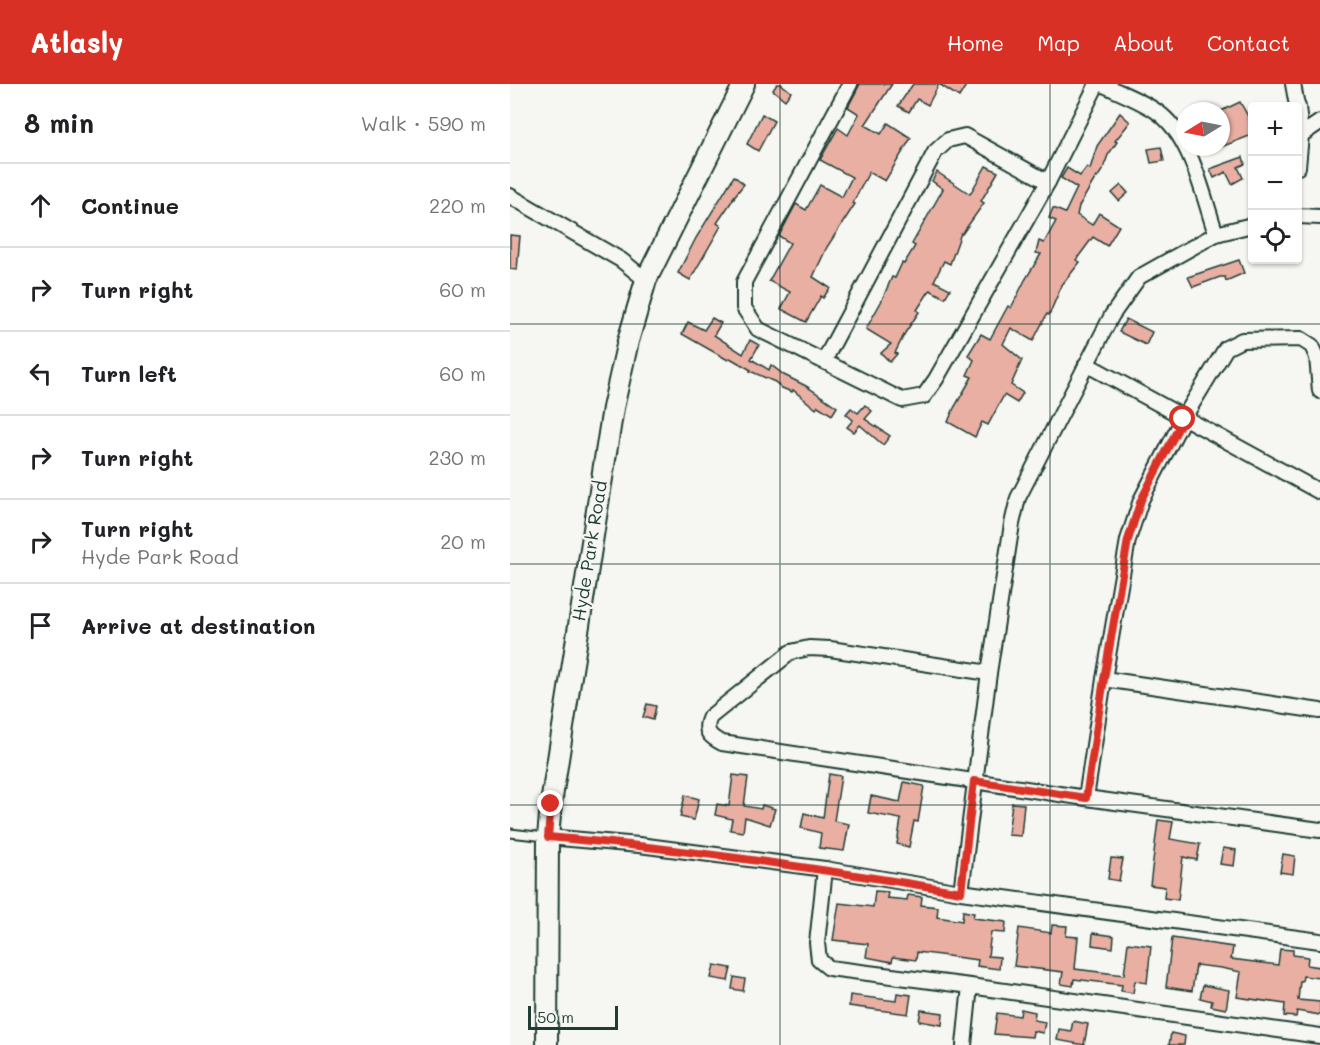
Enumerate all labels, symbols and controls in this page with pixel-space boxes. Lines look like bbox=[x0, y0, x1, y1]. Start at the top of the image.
text: Atlasly bbox=[30, 24, 124, 60]
text: Home bbox=[947, 29, 1004, 56]
text: Map bbox=[1037, 29, 1080, 56]
text: About bbox=[1113, 29, 1174, 56]
text: Contact bbox=[1207, 29, 1290, 56]
north arrow bbox=[1176, 102, 1230, 156]
map controls bbox=[1248, 102, 1302, 264]
button: + bbox=[1248, 102, 1302, 156]
text: 8 min bbox=[24, 106, 94, 140]
text: Walk · 590 m bbox=[361, 110, 486, 136]
button: − bbox=[1248, 156, 1302, 210]
icon: ahead bbox=[24, 189, 57, 222]
text: Continue bbox=[81, 191, 179, 220]
text: 220 m bbox=[429, 192, 486, 218]
button: locate bbox=[1248, 210, 1302, 264]
icon: right bbox=[24, 273, 57, 306]
text: Turn right bbox=[81, 275, 193, 304]
text: 60 m bbox=[439, 276, 486, 302]
icon: left bbox=[24, 357, 57, 390]
text: Turn left bbox=[81, 359, 177, 388]
text: 60 m bbox=[439, 360, 486, 386]
route start bbox=[1169, 405, 1195, 431]
icon: right bbox=[24, 441, 57, 474]
text: Turn right bbox=[81, 443, 193, 472]
text: 230 m bbox=[428, 444, 486, 470]
street label: Hyde Park Road bbox=[566, 479, 612, 623]
text: Turn right bbox=[81, 514, 193, 543]
icon: right bbox=[24, 525, 57, 558]
text: 20 m bbox=[440, 528, 486, 554]
text: Hyde Park Road bbox=[81, 543, 239, 569]
icon: arrive bbox=[24, 609, 57, 642]
text: Arrive at destination bbox=[81, 611, 316, 640]
route end bbox=[537, 790, 563, 816]
scale bar bbox=[528, 1003, 618, 1030]
text: 50 m bbox=[537, 1006, 574, 1027]

